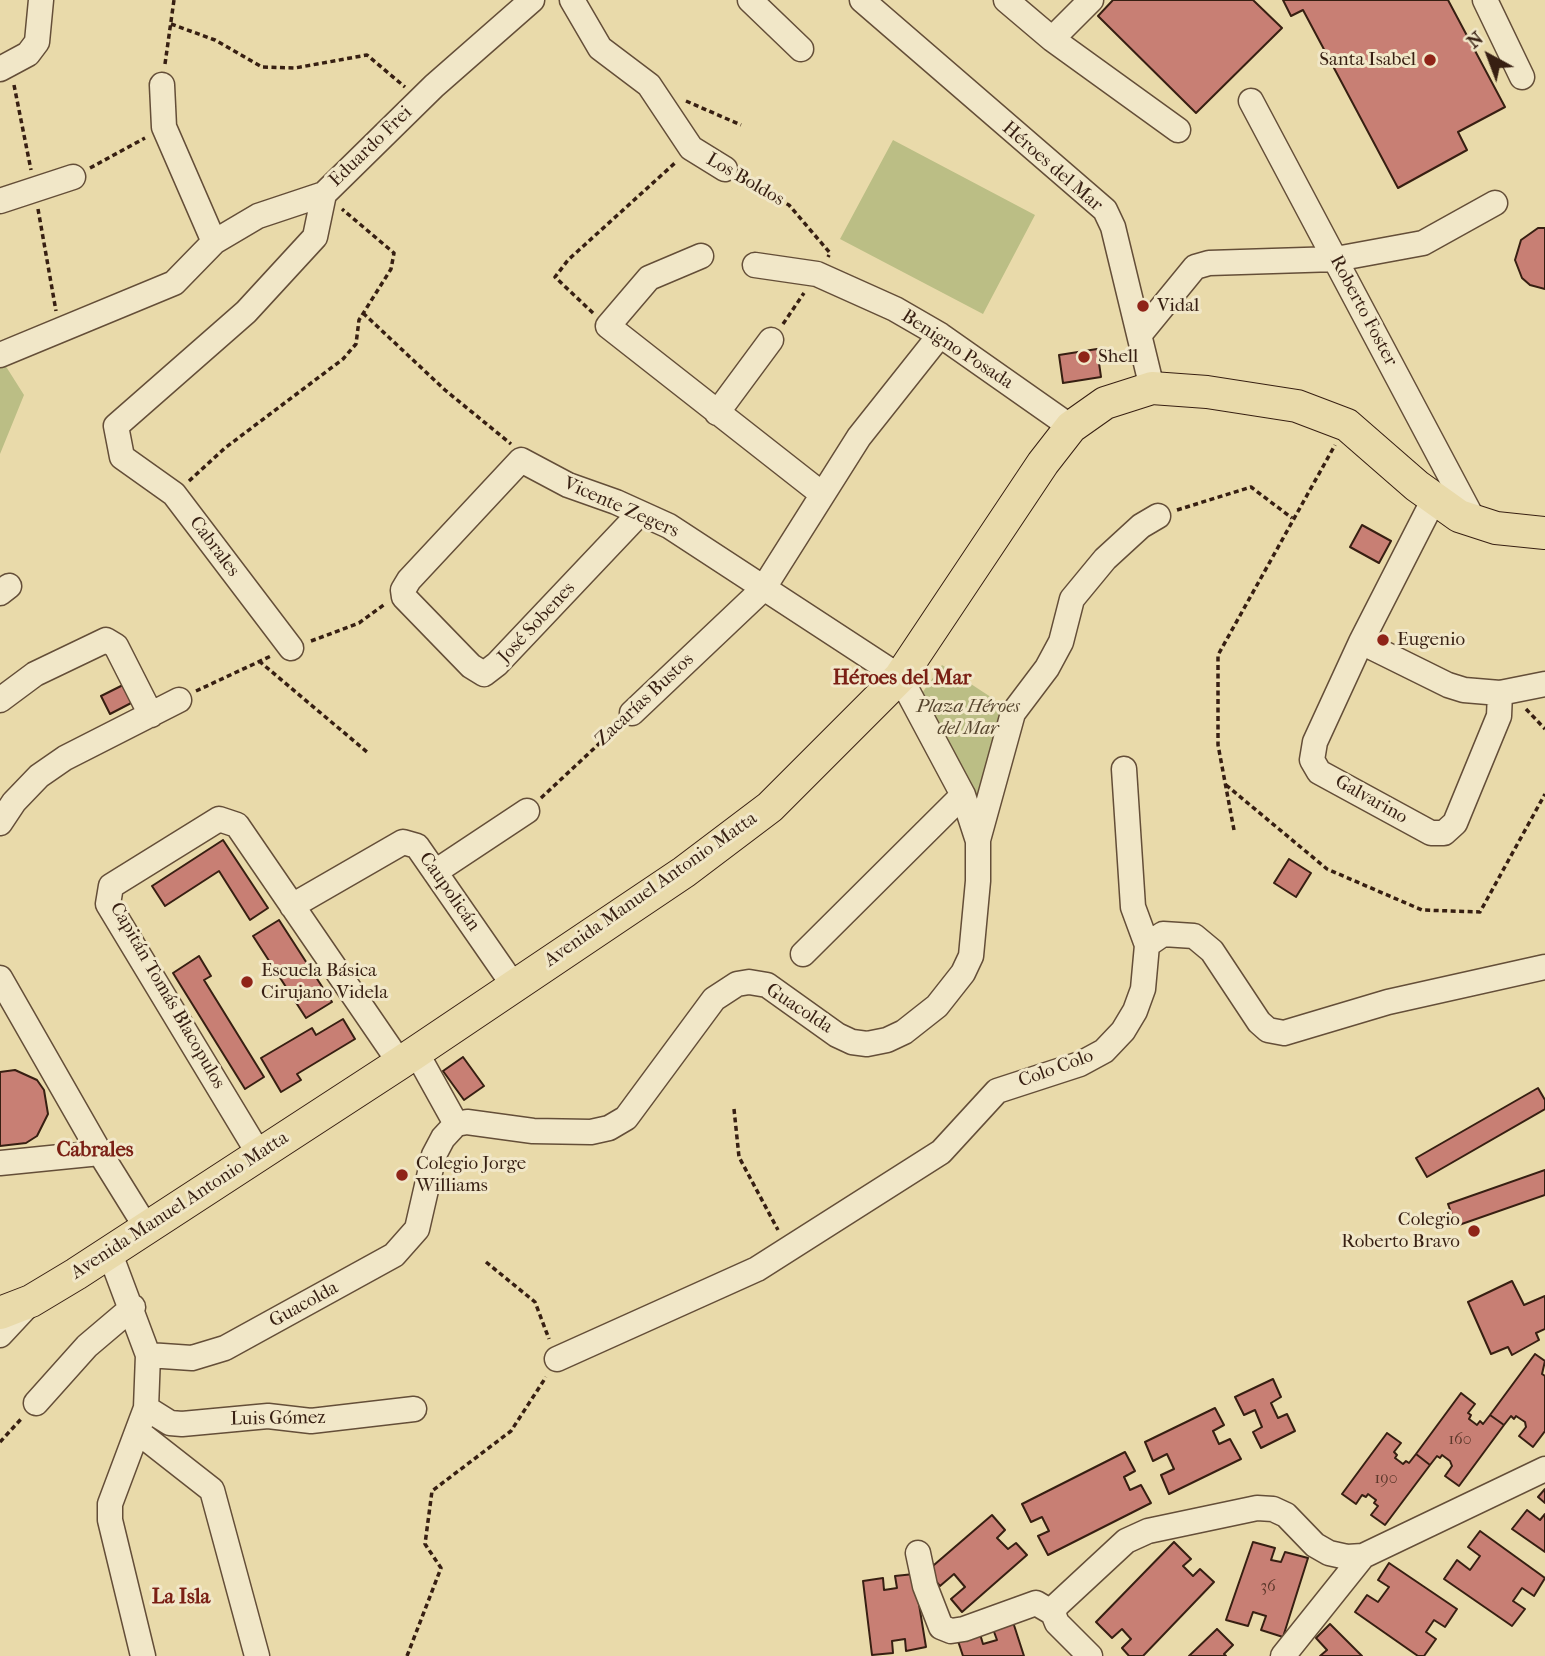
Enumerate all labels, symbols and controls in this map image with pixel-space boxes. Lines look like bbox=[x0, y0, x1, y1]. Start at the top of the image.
north arrow bbox=[1454, 21, 1524, 91]
text: N bbox=[1463, 27, 1488, 53]
place label: Santa Isabel bbox=[1319, 49, 1416, 71]
marker: Santa Isabel bbox=[1422, 52, 1438, 68]
street label: Eduardo Frei bbox=[325, 102, 417, 192]
street label: Héroes del Mar bbox=[997, 117, 1107, 217]
street label: Los Boldos bbox=[702, 149, 788, 211]
street label: Roberto Foster bbox=[1324, 252, 1402, 370]
place label: Vidal bbox=[1157, 295, 1199, 317]
marker: Vidal bbox=[1135, 298, 1151, 314]
street label: Benigno Posada bbox=[897, 305, 1017, 395]
place label: Shell bbox=[1098, 346, 1138, 368]
marker: Shell bbox=[1076, 349, 1092, 365]
street label: Vicente Zegers bbox=[560, 472, 682, 544]
street label: Cabrales bbox=[184, 512, 244, 582]
street label: José Sobenes bbox=[494, 578, 580, 668]
place label: Eugenio bbox=[1397, 629, 1465, 651]
marker: Eugenio bbox=[1375, 632, 1391, 648]
street label: Zacarías Bustos bbox=[591, 649, 699, 751]
district label: Héroes del Mar bbox=[833, 666, 971, 692]
park label: Plaza Héroes del Mar bbox=[916, 696, 1020, 740]
street label: Galvarino bbox=[1331, 771, 1411, 829]
street label: Avenida Manuel Antonio Matta bbox=[540, 808, 762, 972]
street label: Caupolicán bbox=[414, 848, 484, 936]
street label: Capitán Tomás Blacopulos bbox=[104, 899, 230, 1093]
place label: Escuela Básica Cirujano Videla bbox=[261, 960, 388, 1004]
marker: Escuela Básica Cirujano Videla bbox=[239, 974, 255, 990]
street label: Guacolda bbox=[761, 979, 837, 1039]
street label: Colo Colo bbox=[1015, 1045, 1097, 1093]
street label: Avenida Manuel Antonio Matta bbox=[67, 1127, 293, 1285]
district label: Cabrales bbox=[56, 1138, 134, 1164]
place label: Colegio Jorge Williams bbox=[416, 1153, 526, 1197]
marker: Colegio Jorge Williams bbox=[394, 1167, 410, 1183]
place label: Colegio Roberto Bravo bbox=[1341, 1209, 1460, 1253]
marker: Colegio Roberto Bravo bbox=[1466, 1223, 1482, 1239]
street label: Guacolda bbox=[266, 1277, 342, 1333]
street label: Luis Gómez bbox=[230, 1407, 326, 1431]
house number: 160 bbox=[1448, 1430, 1472, 1450]
house number: 190 bbox=[1375, 1469, 1397, 1489]
house number: 36 bbox=[1260, 1577, 1276, 1597]
district label: La Isla bbox=[152, 1585, 210, 1611]

